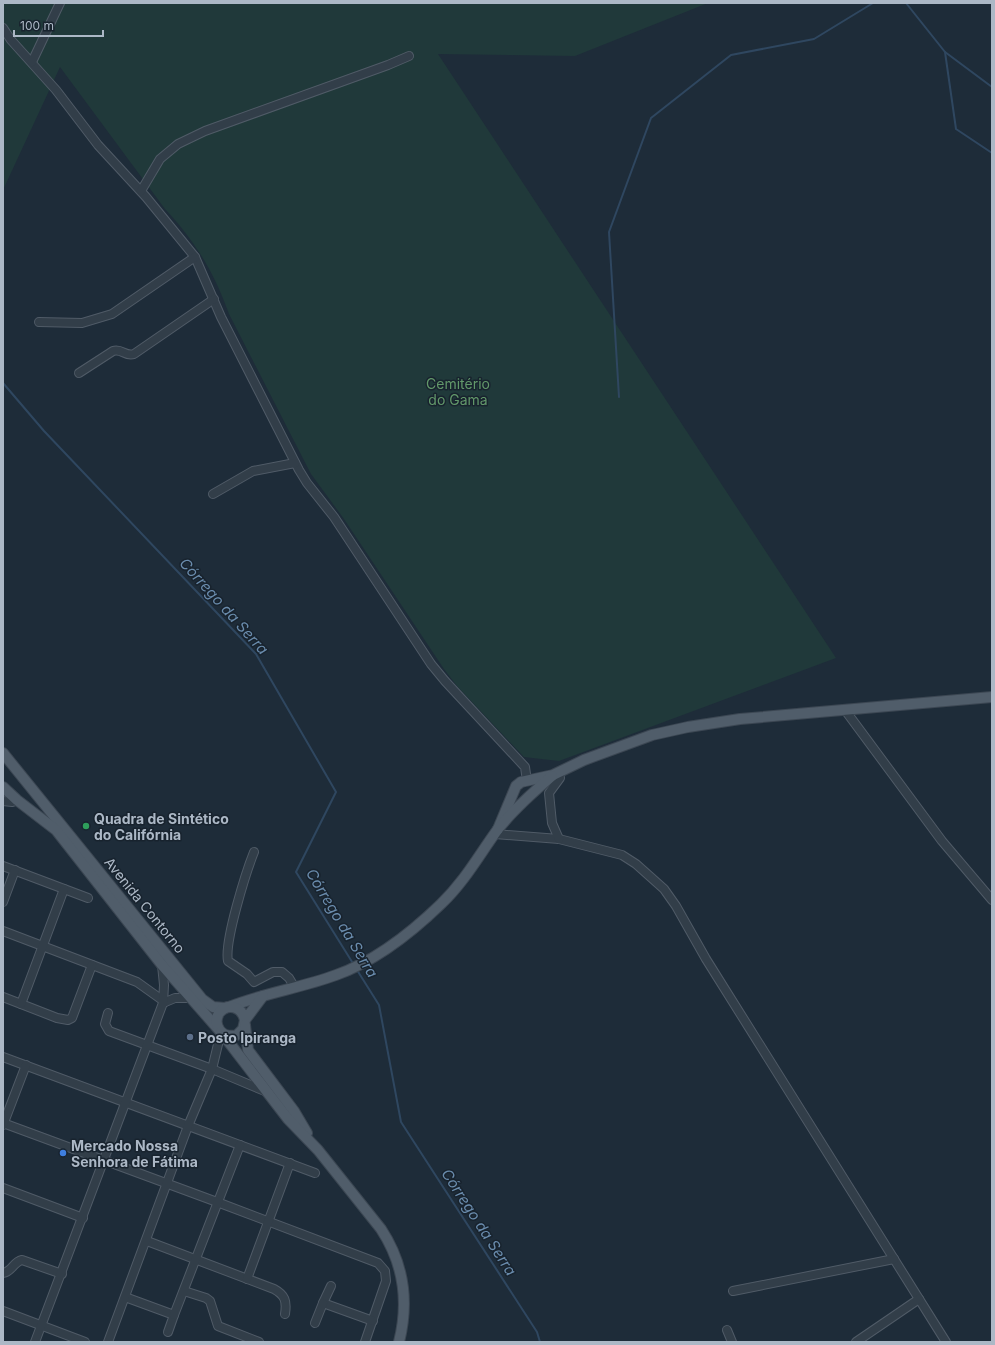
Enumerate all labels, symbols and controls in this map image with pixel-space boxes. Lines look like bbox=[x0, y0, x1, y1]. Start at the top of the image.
scale bar bbox=[14, 12, 103, 38]
text: 100 m bbox=[20, 18, 54, 33]
park label: Cemitério do Gama bbox=[426, 375, 490, 408]
water label: Córrego da Serra bbox=[176, 554, 272, 658]
place label: Quadra de Sintético do Califórnia bbox=[94, 810, 229, 843]
marker: Quadra de Sintético do Califórnia bbox=[81, 821, 91, 831]
street label: Avenida Contorno bbox=[101, 854, 189, 956]
water label: Córrego da Serra bbox=[302, 865, 382, 981]
place label: Posto Ipiranga bbox=[198, 1029, 296, 1046]
marker: Posto Ipiranga bbox=[185, 1032, 195, 1042]
place label: Mercado Nossa Senhora de Fátima bbox=[71, 1137, 198, 1170]
marker: Mercado Nossa Senhora de Fátima bbox=[58, 1148, 68, 1158]
water label: Córrego da Serra bbox=[437, 1165, 521, 1279]

